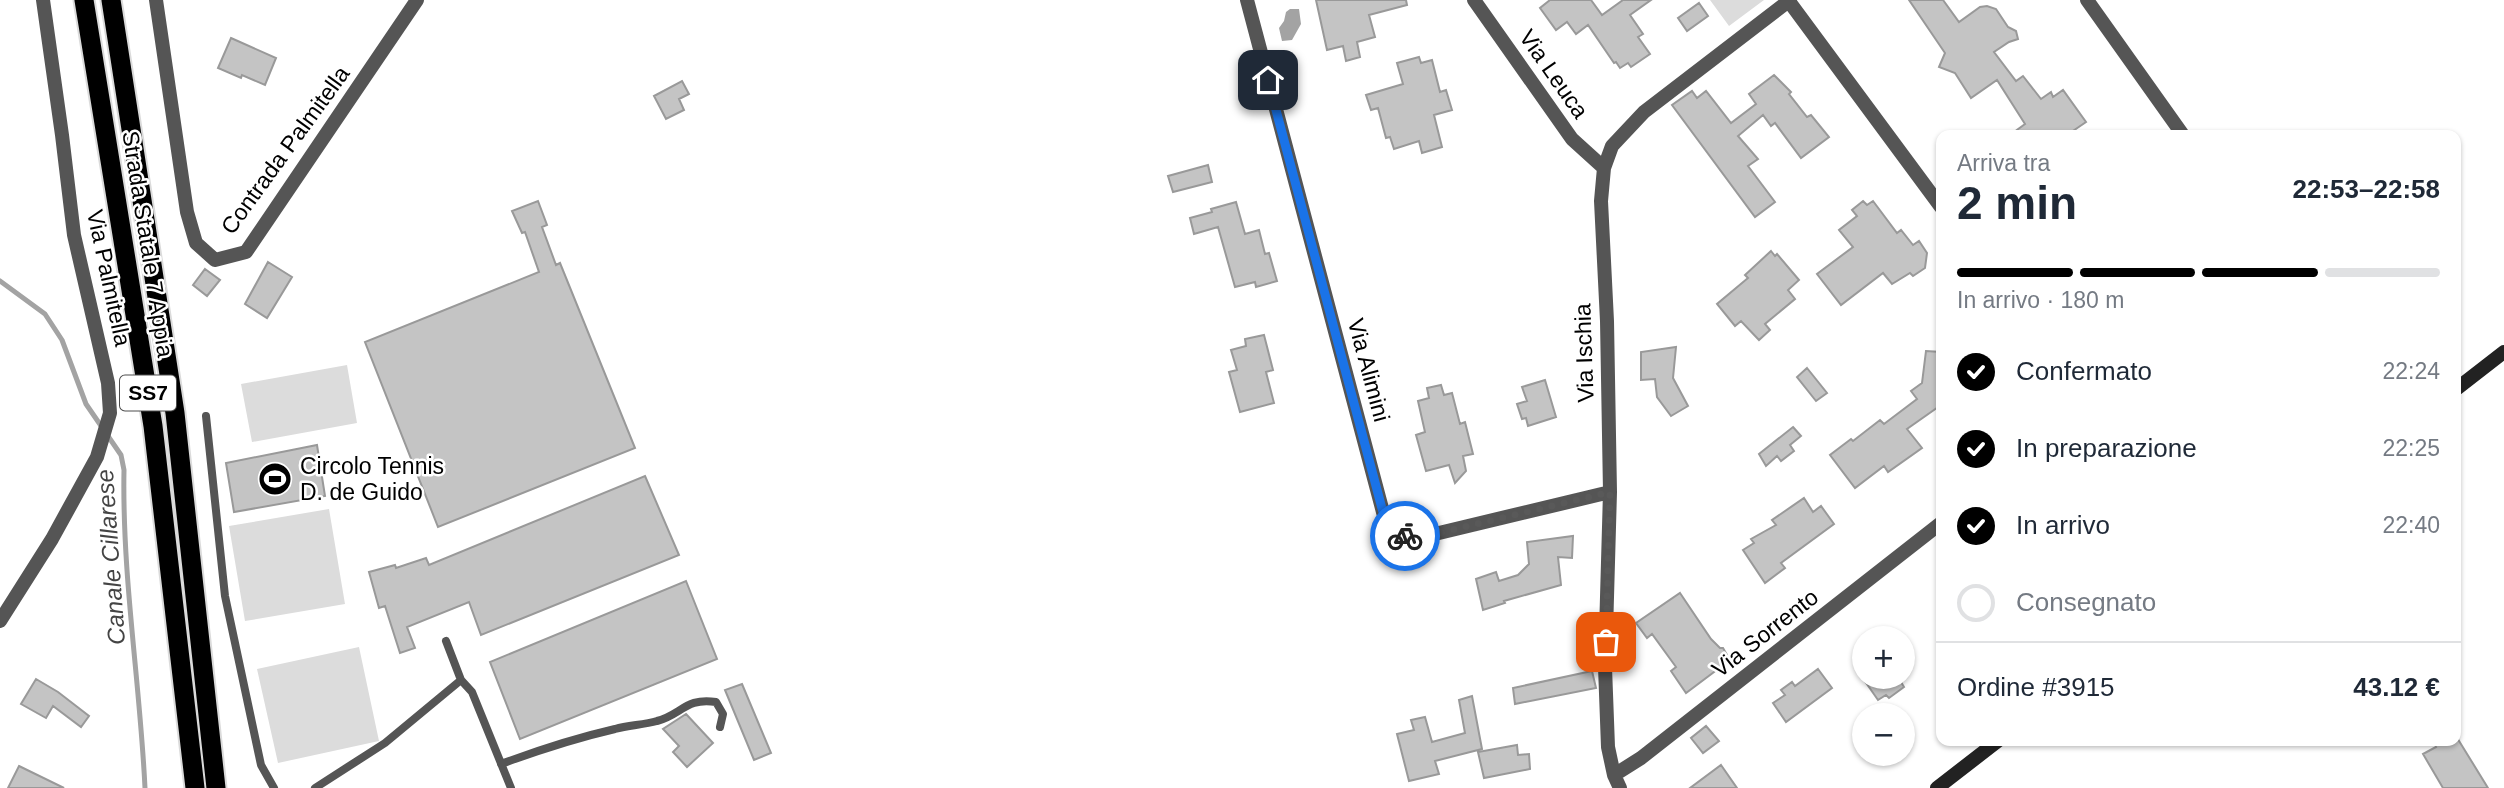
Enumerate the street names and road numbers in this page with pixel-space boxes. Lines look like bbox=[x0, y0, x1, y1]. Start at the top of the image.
street label: Via Leuca bbox=[1514, 25, 1594, 123]
street label: Contrada Palmitella bbox=[215, 61, 355, 239]
street label: Strada Statale 7 Appia bbox=[117, 129, 179, 359]
street label: Via Palmitella bbox=[82, 207, 136, 349]
street label: Via Ischia bbox=[1569, 303, 1599, 403]
street label: Via Alimini bbox=[1343, 316, 1395, 424]
road number: SS7 bbox=[120, 376, 176, 410]
street label: Via Sorrento bbox=[1707, 584, 1823, 682]

